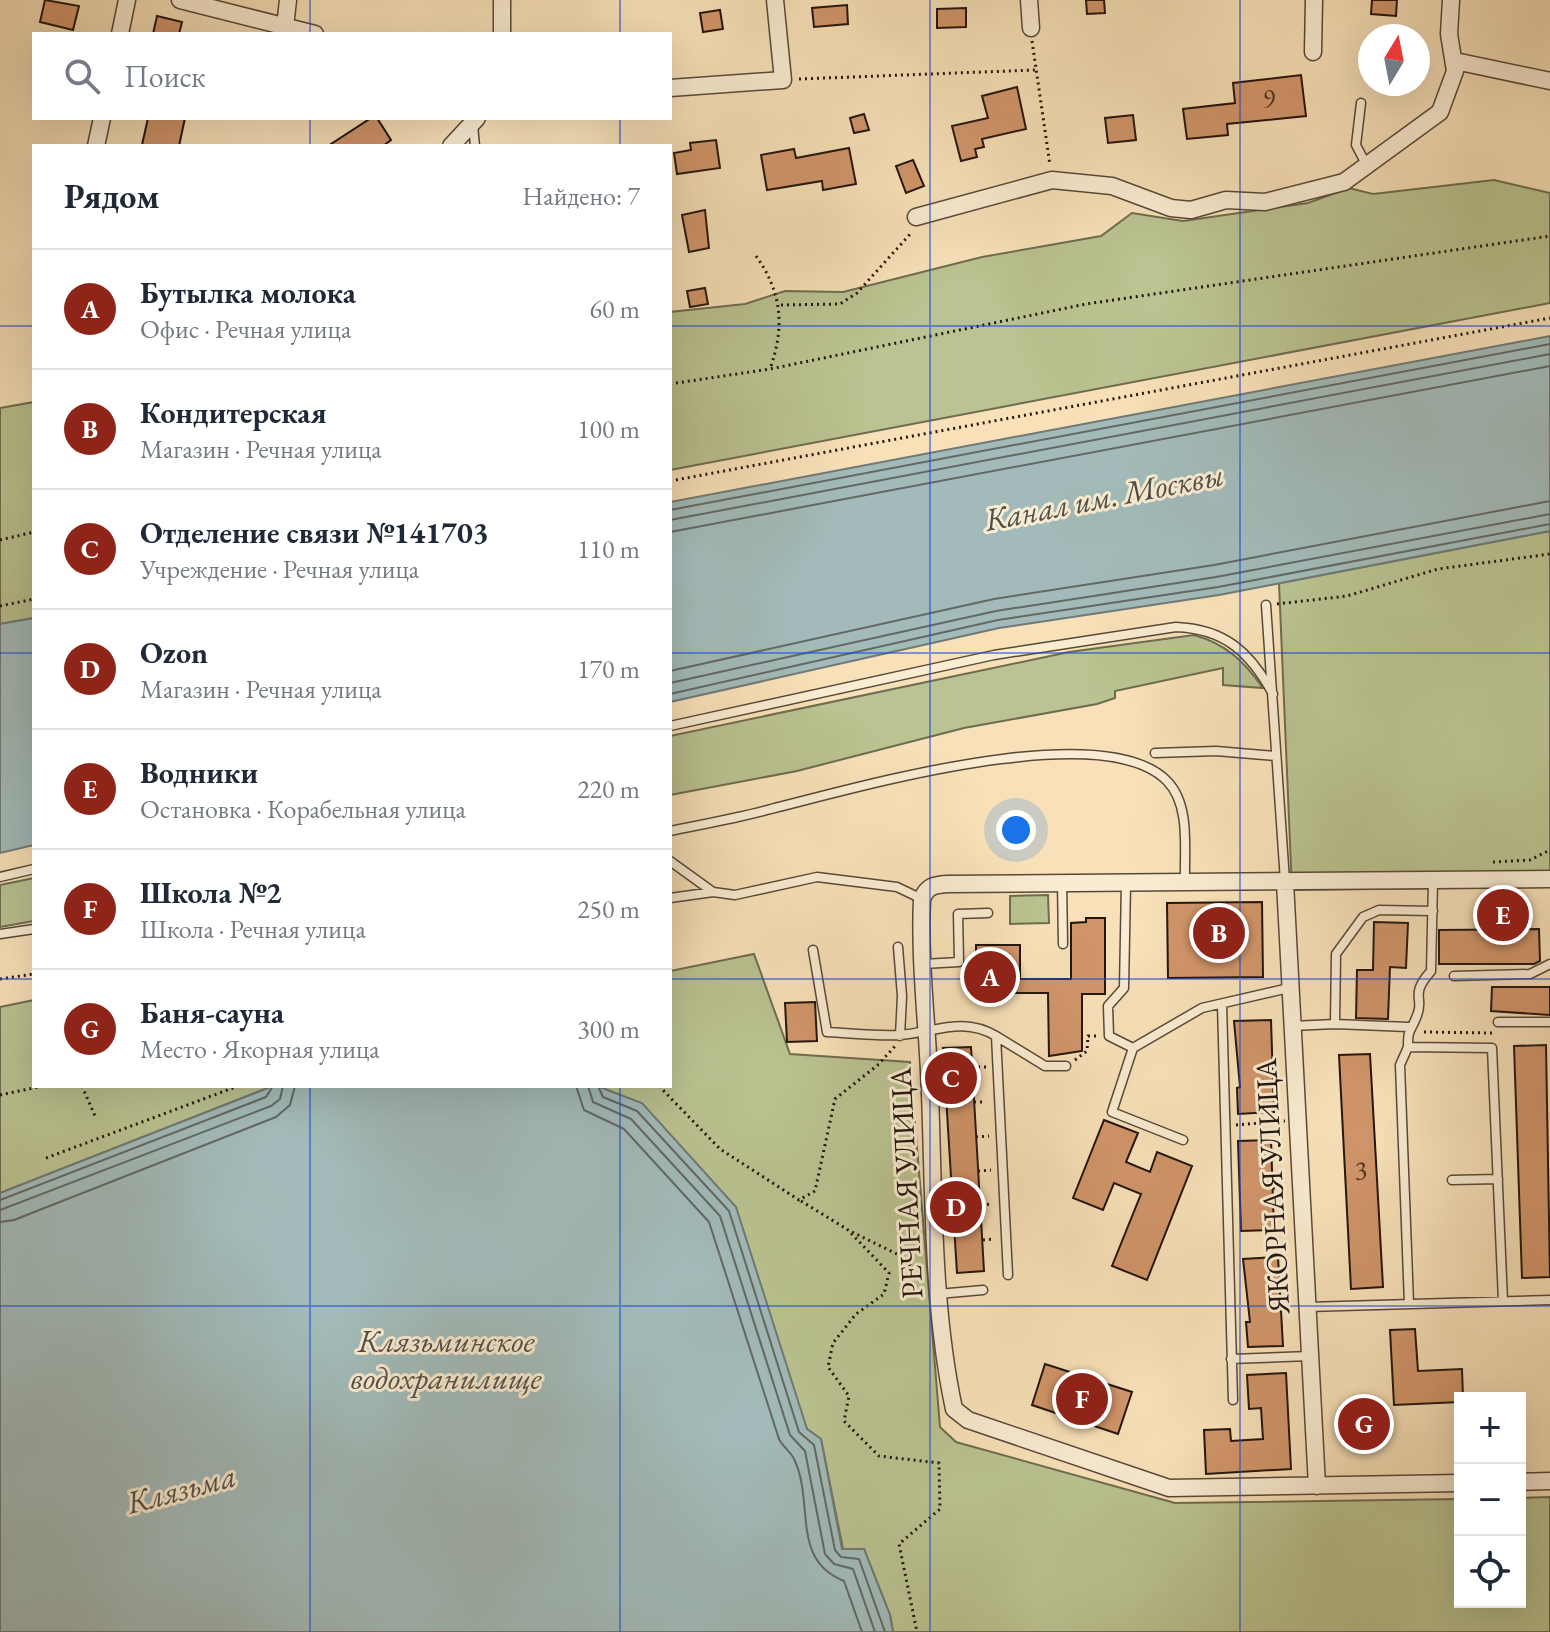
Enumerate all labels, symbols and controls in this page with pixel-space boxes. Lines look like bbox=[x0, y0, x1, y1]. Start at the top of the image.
north arrow bbox=[1358, 24, 1430, 96]
search box bbox=[32, 32, 672, 120]
icon: search bbox=[60, 54, 104, 98]
text: Поиск bbox=[124, 57, 206, 96]
house number: 9 bbox=[1263, 82, 1276, 116]
text: Рядом bbox=[64, 174, 159, 218]
text: Найдено: 7 bbox=[522, 179, 640, 213]
text: Бутылка молока bbox=[140, 273, 356, 312]
text: A bbox=[81, 292, 99, 326]
text: 60 m bbox=[590, 292, 640, 326]
text: Офис · Речная улица bbox=[140, 312, 351, 346]
text: Кондитерская bbox=[140, 393, 327, 432]
text: B bbox=[82, 412, 98, 446]
text: 100 m bbox=[577, 412, 640, 446]
text: Магазин · Речная улица bbox=[140, 432, 382, 466]
water label: Канал им. Москвы bbox=[980, 453, 1227, 541]
text: Отделение связи №141703 bbox=[140, 513, 489, 552]
text: C bbox=[81, 532, 99, 566]
text: 110 m bbox=[577, 532, 640, 566]
text: Учреждение · Речная улица bbox=[140, 552, 419, 586]
text: Ozon bbox=[140, 633, 208, 672]
text: D bbox=[80, 652, 100, 686]
text: 170 m bbox=[577, 652, 640, 686]
text: Магазин · Речная улица bbox=[140, 672, 382, 706]
text: Водники bbox=[140, 753, 258, 792]
text: E bbox=[83, 772, 97, 806]
text: 220 m bbox=[577, 772, 640, 806]
text: Остановка · Корабельная улица bbox=[140, 792, 466, 826]
your location bbox=[996, 810, 1036, 850]
text: Школа №2 bbox=[140, 873, 282, 912]
pin: E bbox=[1477, 885, 1529, 945]
text: F bbox=[83, 892, 97, 926]
text: 250 m bbox=[577, 892, 640, 926]
pin: B bbox=[1193, 903, 1245, 963]
text: Школа · Речная улица bbox=[140, 912, 366, 946]
pin: A bbox=[964, 947, 1016, 1007]
text: Баня-сауна bbox=[140, 993, 284, 1032]
text: G bbox=[81, 1012, 99, 1046]
text: 300 m bbox=[577, 1012, 640, 1046]
text: Место · Якорная улица bbox=[140, 1032, 380, 1066]
pin: C bbox=[925, 1048, 977, 1108]
street label: ЯКОРНАЯ УЛИЦА bbox=[1246, 1057, 1298, 1316]
street label: РЕЧНАЯ УЛИЦА bbox=[880, 1066, 932, 1300]
house number: 3 bbox=[1355, 1153, 1367, 1187]
pin: D bbox=[930, 1177, 982, 1237]
water label: Клязьминское водохранилище bbox=[351, 1320, 542, 1399]
pin: F bbox=[1056, 1369, 1108, 1429]
map controls bbox=[1454, 1392, 1526, 1608]
button: + bbox=[1454, 1392, 1526, 1464]
pin: G bbox=[1338, 1394, 1390, 1454]
water label: Клязьма bbox=[121, 1454, 240, 1524]
button: − bbox=[1454, 1464, 1526, 1536]
button: locate bbox=[1454, 1536, 1526, 1608]

